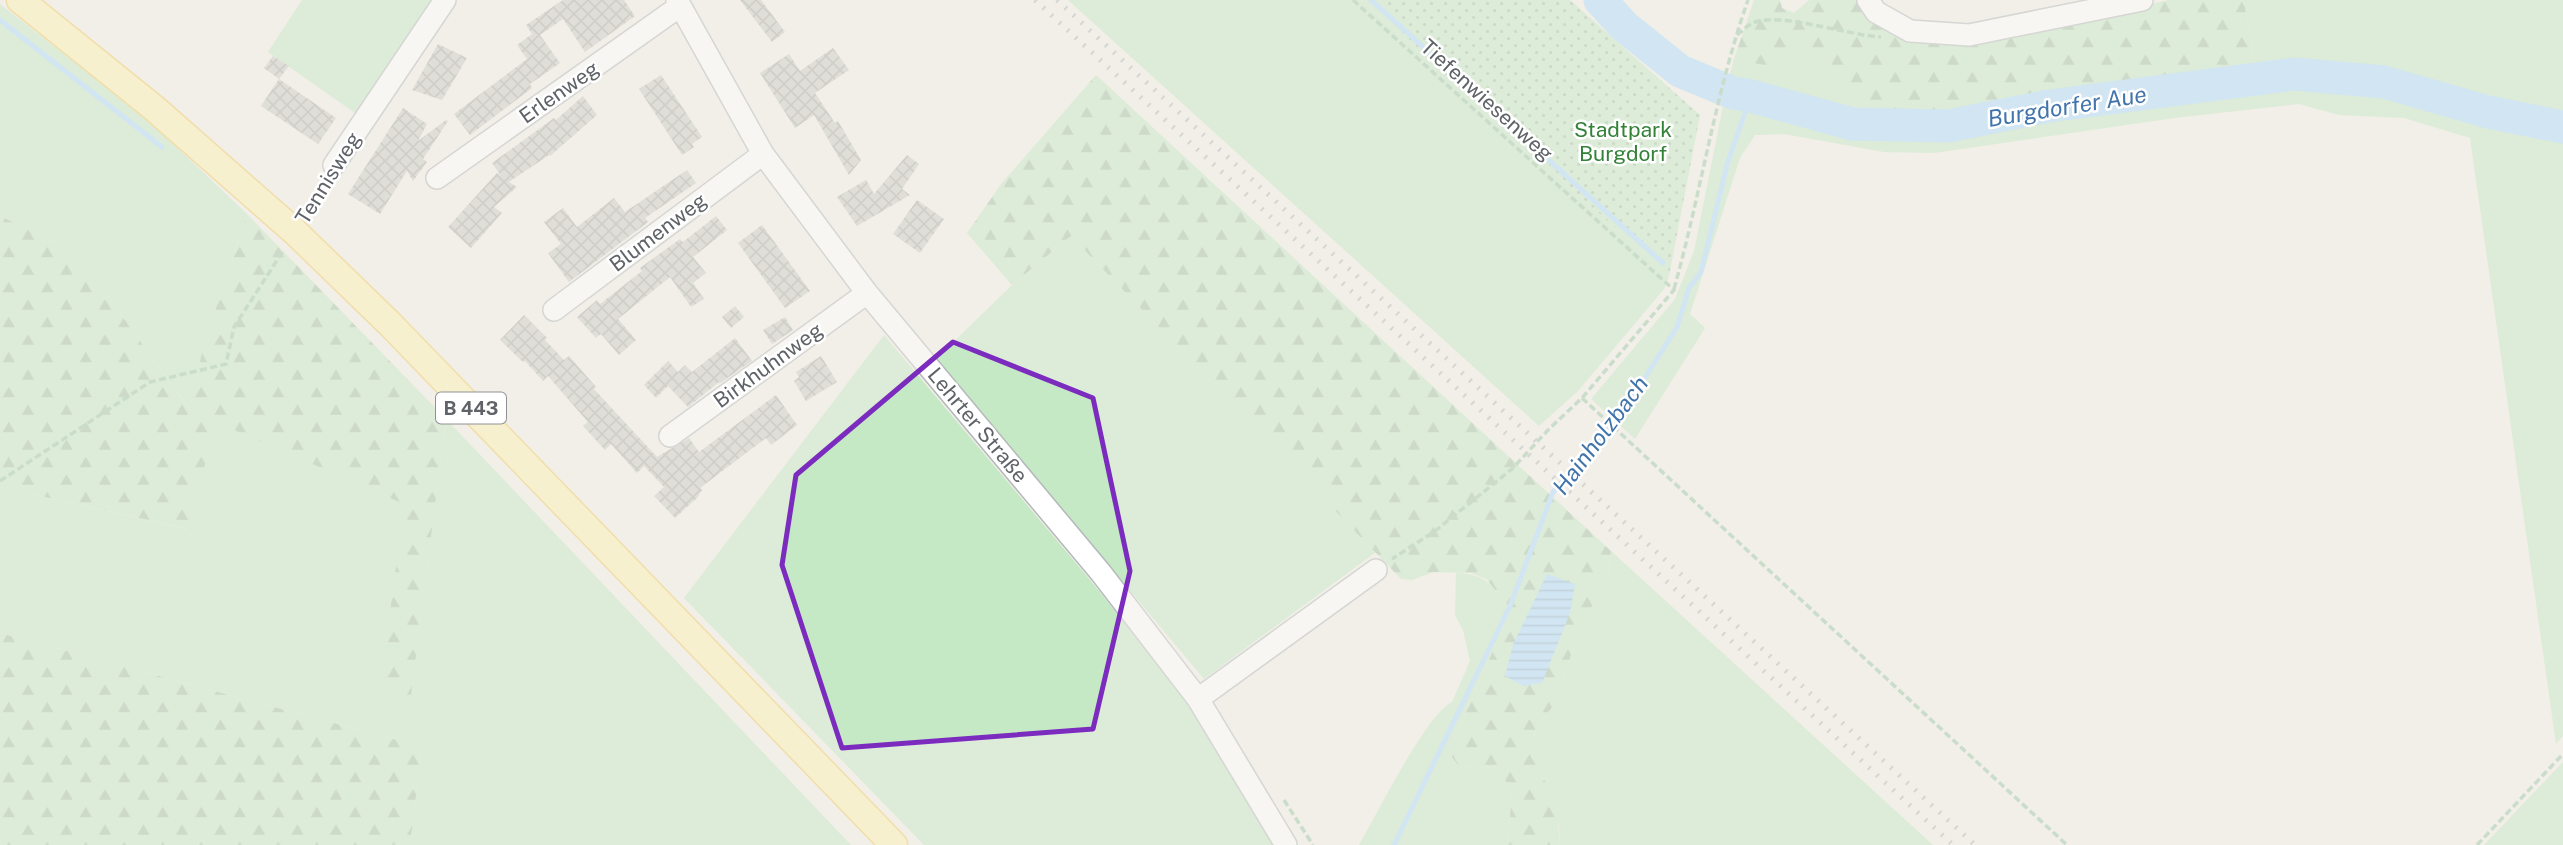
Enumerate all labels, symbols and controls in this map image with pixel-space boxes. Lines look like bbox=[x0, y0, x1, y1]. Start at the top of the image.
street label: Tiefenwiesenweg bbox=[1416, 34, 1558, 166]
street label: Erlenweg bbox=[514, 56, 604, 128]
water label: Burgdorfer Aue bbox=[1986, 80, 2148, 132]
park label: Stadtpark Burgdorf bbox=[1574, 117, 1672, 166]
street label: Tennisweg bbox=[290, 127, 366, 229]
street label: Blumenweg bbox=[604, 187, 712, 277]
street label: Birkhuhnweg bbox=[709, 317, 827, 413]
street label: Lehrter Straße bbox=[923, 362, 1033, 488]
water label: Hainholzbach bbox=[1547, 371, 1653, 499]
road number: B 443 bbox=[436, 392, 506, 424]

